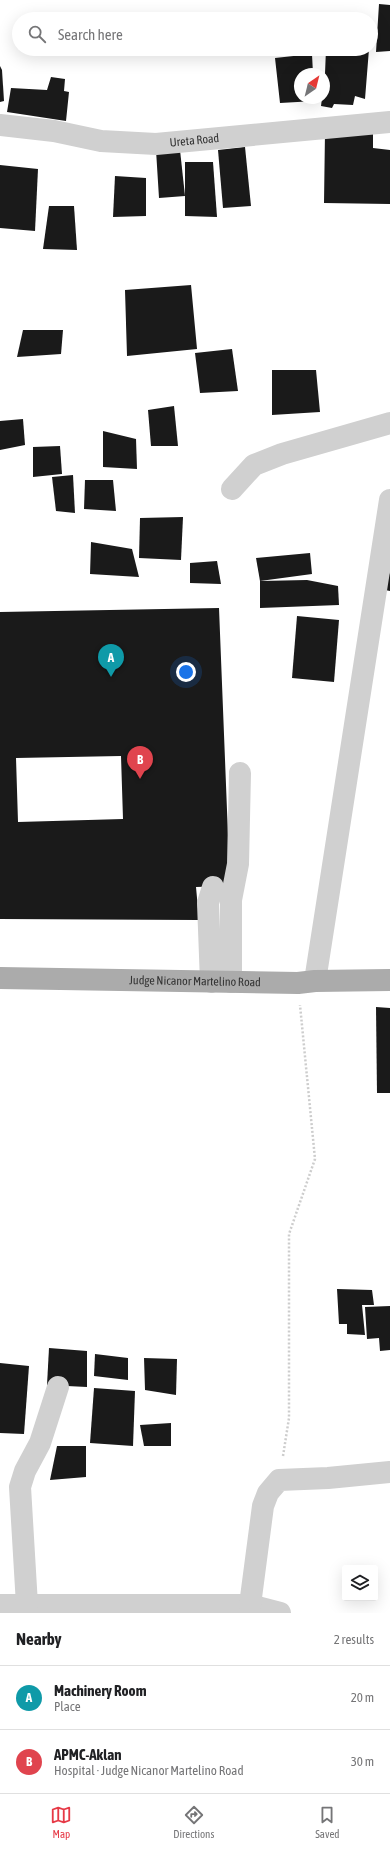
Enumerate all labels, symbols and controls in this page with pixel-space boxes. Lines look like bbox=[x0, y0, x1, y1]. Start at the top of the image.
search box bbox=[12, 12, 378, 56]
icon: search bbox=[26, 23, 48, 45]
text: Search here bbox=[58, 26, 123, 43]
north arrow bbox=[294, 68, 330, 104]
street label: Ureta Road bbox=[169, 131, 220, 150]
pin: A bbox=[98, 644, 124, 677]
your location bbox=[176, 662, 196, 682]
pin: B bbox=[127, 746, 153, 779]
street label: Judge Nicanor Martelino Road bbox=[129, 973, 261, 989]
map controls bbox=[342, 1565, 378, 1601]
button: layers bbox=[342, 1565, 378, 1601]
text: Nearby bbox=[16, 1629, 62, 1649]
text: 2 results bbox=[334, 1632, 374, 1647]
text: Machinery Room bbox=[54, 1682, 146, 1699]
text: A bbox=[26, 1690, 32, 1705]
text: 20 m bbox=[351, 1690, 374, 1705]
text: Place bbox=[54, 1699, 81, 1714]
text: APMC-Aklan bbox=[54, 1746, 121, 1763]
text: B bbox=[26, 1754, 32, 1769]
text: 30 m bbox=[351, 1754, 374, 1769]
text: Hospital · Judge Nicanor Martelino Road bbox=[54, 1763, 244, 1778]
tab: Map bbox=[50, 1804, 72, 1840]
tab: Directions bbox=[173, 1804, 214, 1840]
tab: Saved bbox=[315, 1804, 340, 1840]

